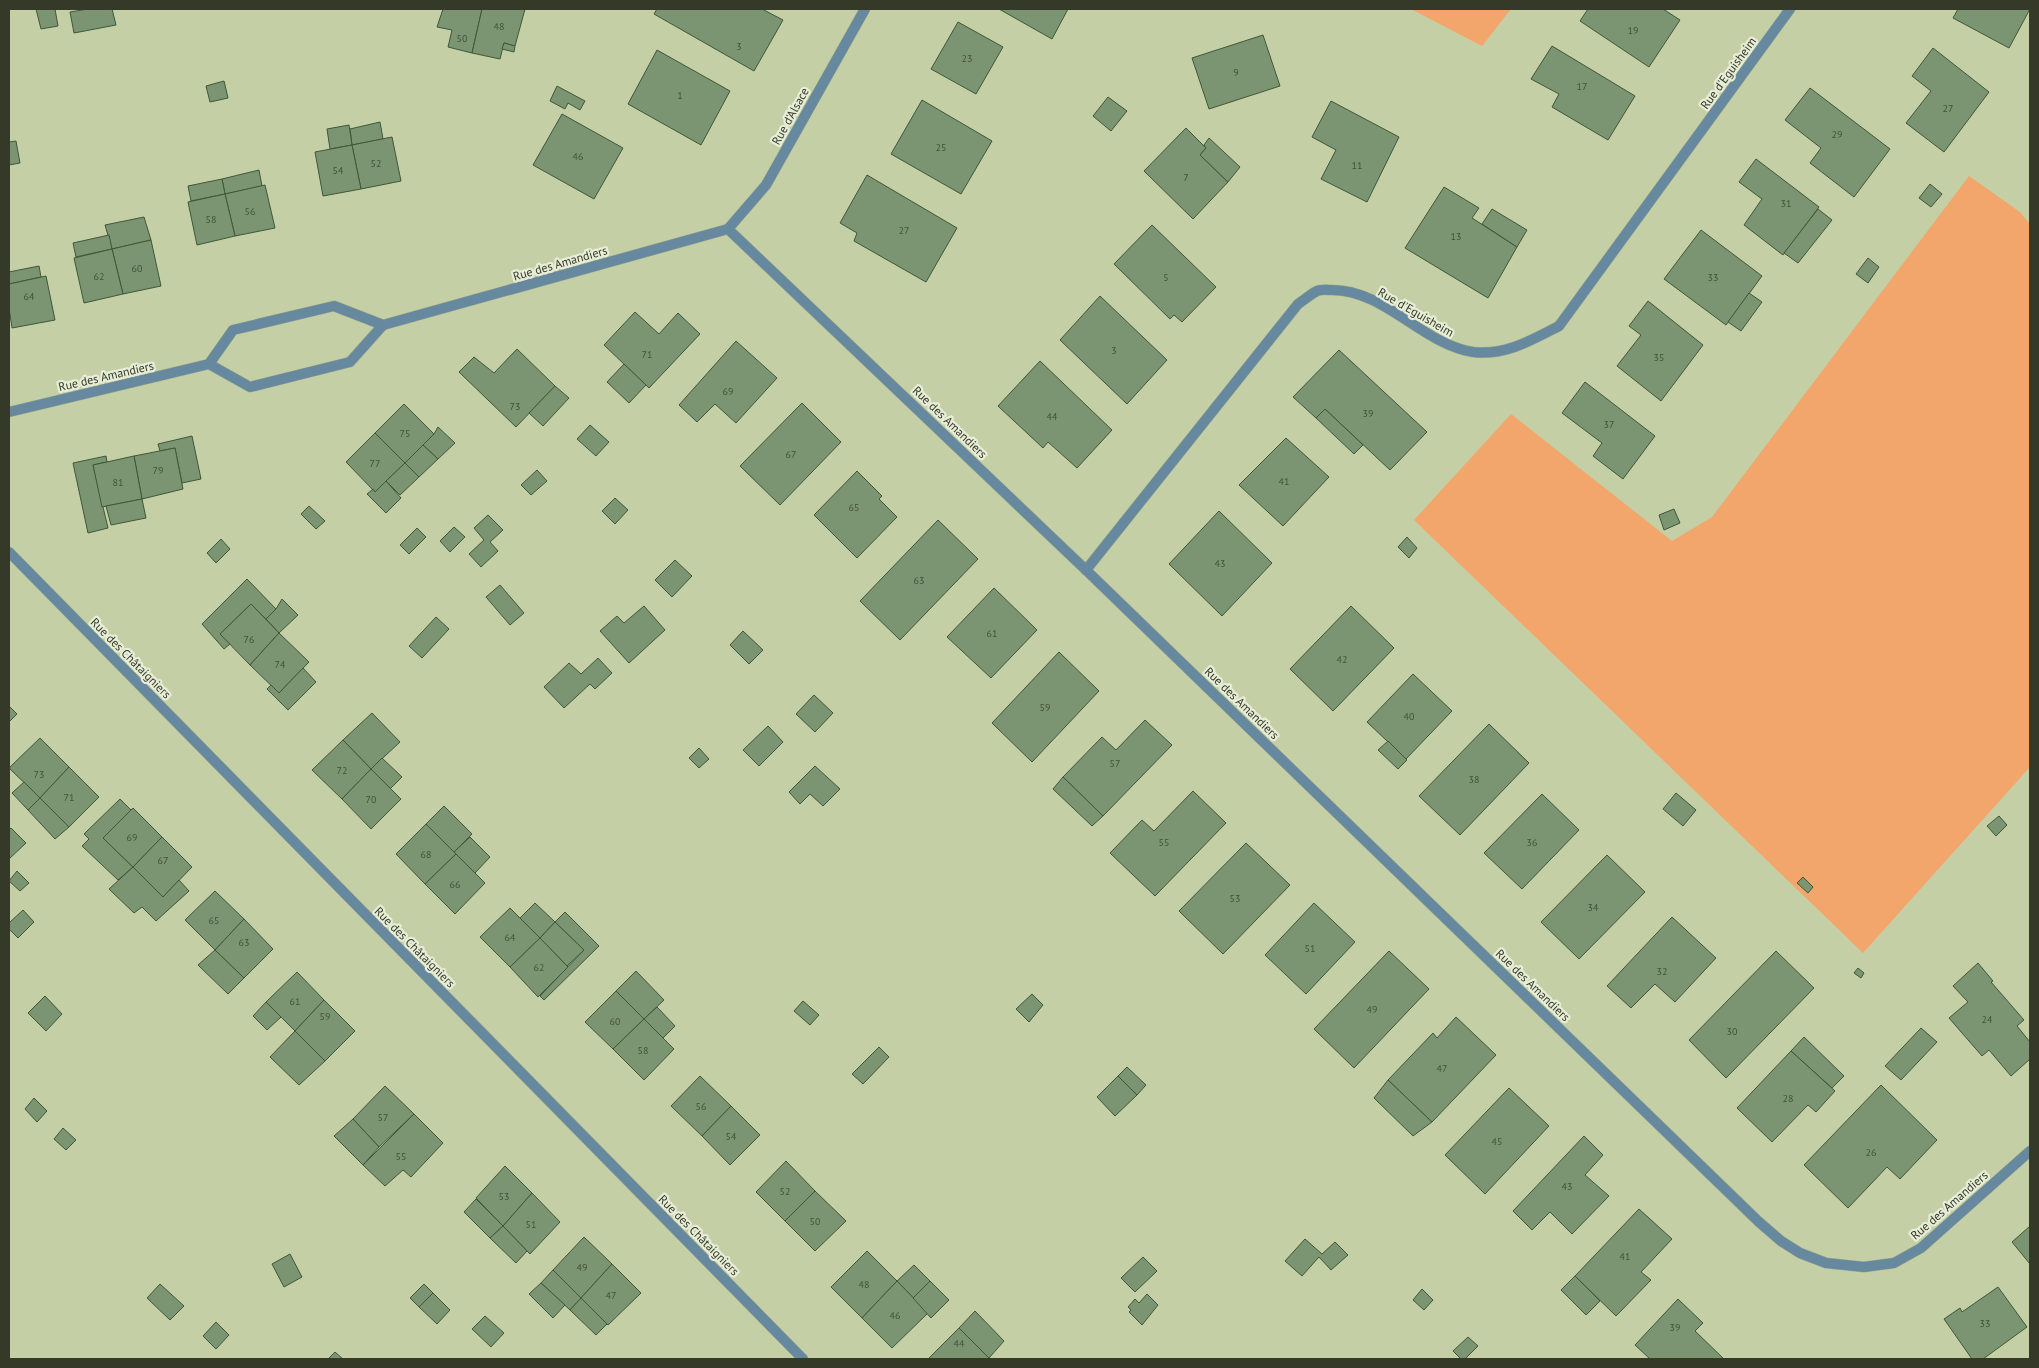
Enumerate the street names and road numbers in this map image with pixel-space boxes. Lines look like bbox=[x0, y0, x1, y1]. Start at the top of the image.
street label: Rue d'Eguisheim bbox=[1697, 34, 1759, 112]
street label: Rue d'Alsace bbox=[768, 85, 812, 147]
street label: Rue des Amandiers bbox=[511, 242, 609, 284]
street label: Rue d'Eguisheim bbox=[1375, 284, 1457, 340]
street label: Rue des Amandiers bbox=[57, 358, 155, 394]
street label: Rue des Amandiers bbox=[910, 383, 990, 461]
street label: Rue des Châtaigniers bbox=[88, 615, 174, 701]
street label: Rue des Amandiers bbox=[1202, 664, 1282, 742]
street label: Rue des Châtaigniers bbox=[372, 904, 458, 990]
street label: Rue des Amandiers bbox=[1493, 946, 1573, 1024]
street label: Rue des Amandiers bbox=[1907, 1167, 1991, 1243]
street label: Rue des Châtaigniers bbox=[656, 1192, 742, 1278]

